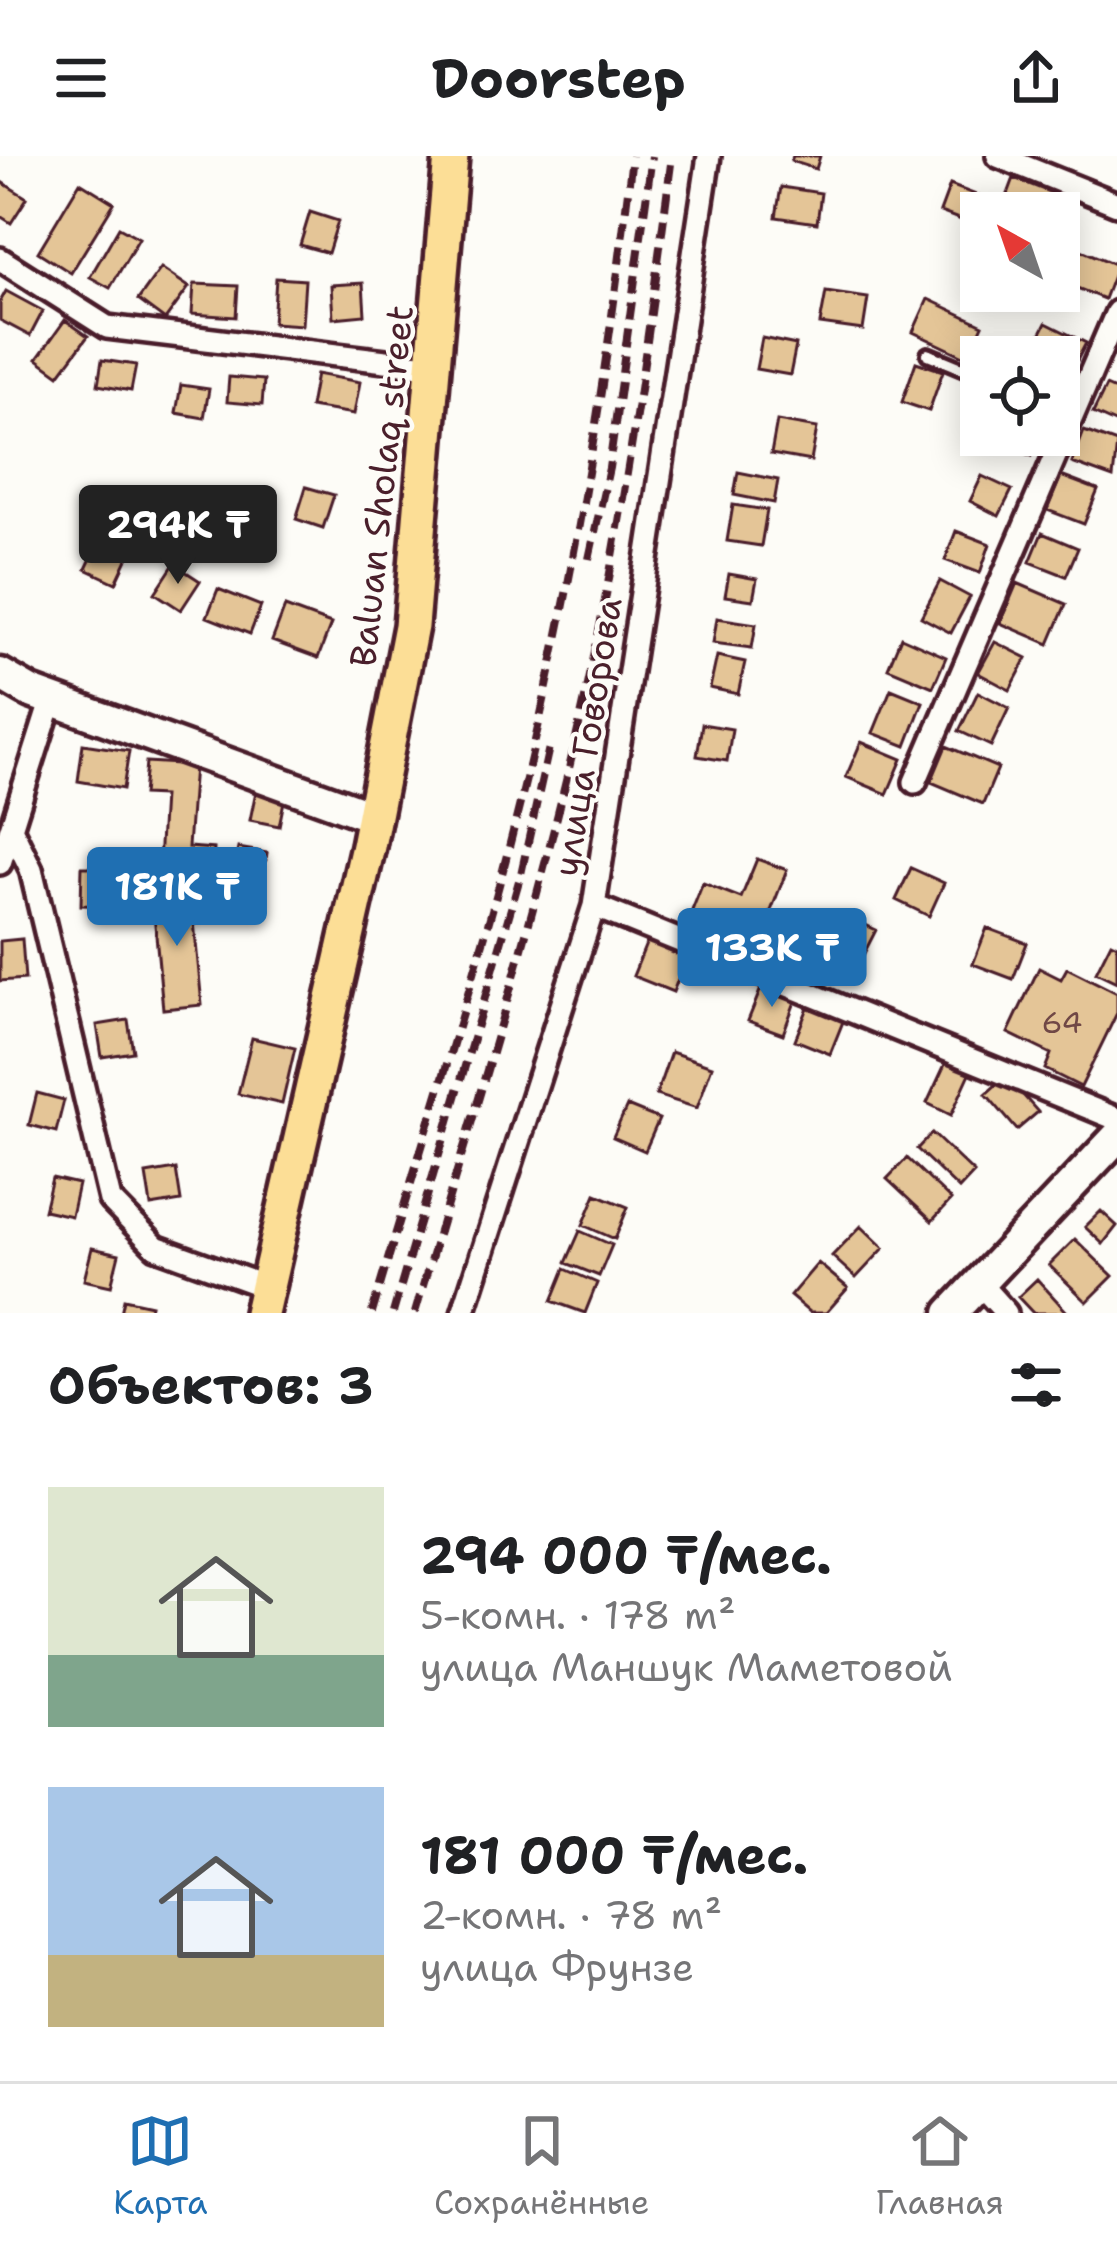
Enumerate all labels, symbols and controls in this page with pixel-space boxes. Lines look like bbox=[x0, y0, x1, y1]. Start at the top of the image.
text: Doorstep bbox=[431, 42, 686, 114]
icon: menu bbox=[48, 45, 114, 111]
icon: share bbox=[1003, 45, 1069, 111]
north arrow bbox=[960, 192, 1080, 312]
map controls bbox=[960, 192, 1080, 456]
street label: Baluan Sholaq street bbox=[338, 303, 425, 669]
button: locate bbox=[960, 336, 1080, 456]
pin: 294K ₸ bbox=[80, 485, 276, 587]
text: 294K ₸ bbox=[106, 498, 250, 550]
street label: улица Говорова bbox=[541, 594, 634, 880]
pin: 181K ₸ bbox=[79, 847, 275, 949]
text: 181K ₸ bbox=[114, 860, 240, 912]
pin: 133K ₸ bbox=[674, 908, 870, 1010]
text: 133K ₸ bbox=[705, 921, 839, 973]
house number: 64 bbox=[1042, 1002, 1082, 1043]
text: Объектов: 3 bbox=[48, 1351, 374, 1419]
icon: filters bbox=[1003, 1352, 1069, 1418]
text: 294 000 ₸/мес. bbox=[420, 1521, 832, 1589]
icon: home bbox=[144, 1535, 288, 1679]
text: 5-комн. · 178 m² bbox=[420, 1589, 736, 1641]
text: улица Маншук Маметовой bbox=[420, 1641, 952, 1693]
text: 181 000 ₸/мес. bbox=[420, 1821, 808, 1889]
icon: home bbox=[144, 1835, 288, 1979]
text: 2-комн. · 78 m² bbox=[420, 1889, 722, 1941]
text: улица Фрунзе bbox=[420, 1941, 694, 1993]
tab: Карта bbox=[113, 2108, 208, 2225]
tab: Сохранённые bbox=[434, 2108, 650, 2225]
tab: Главная bbox=[876, 2108, 1004, 2225]

